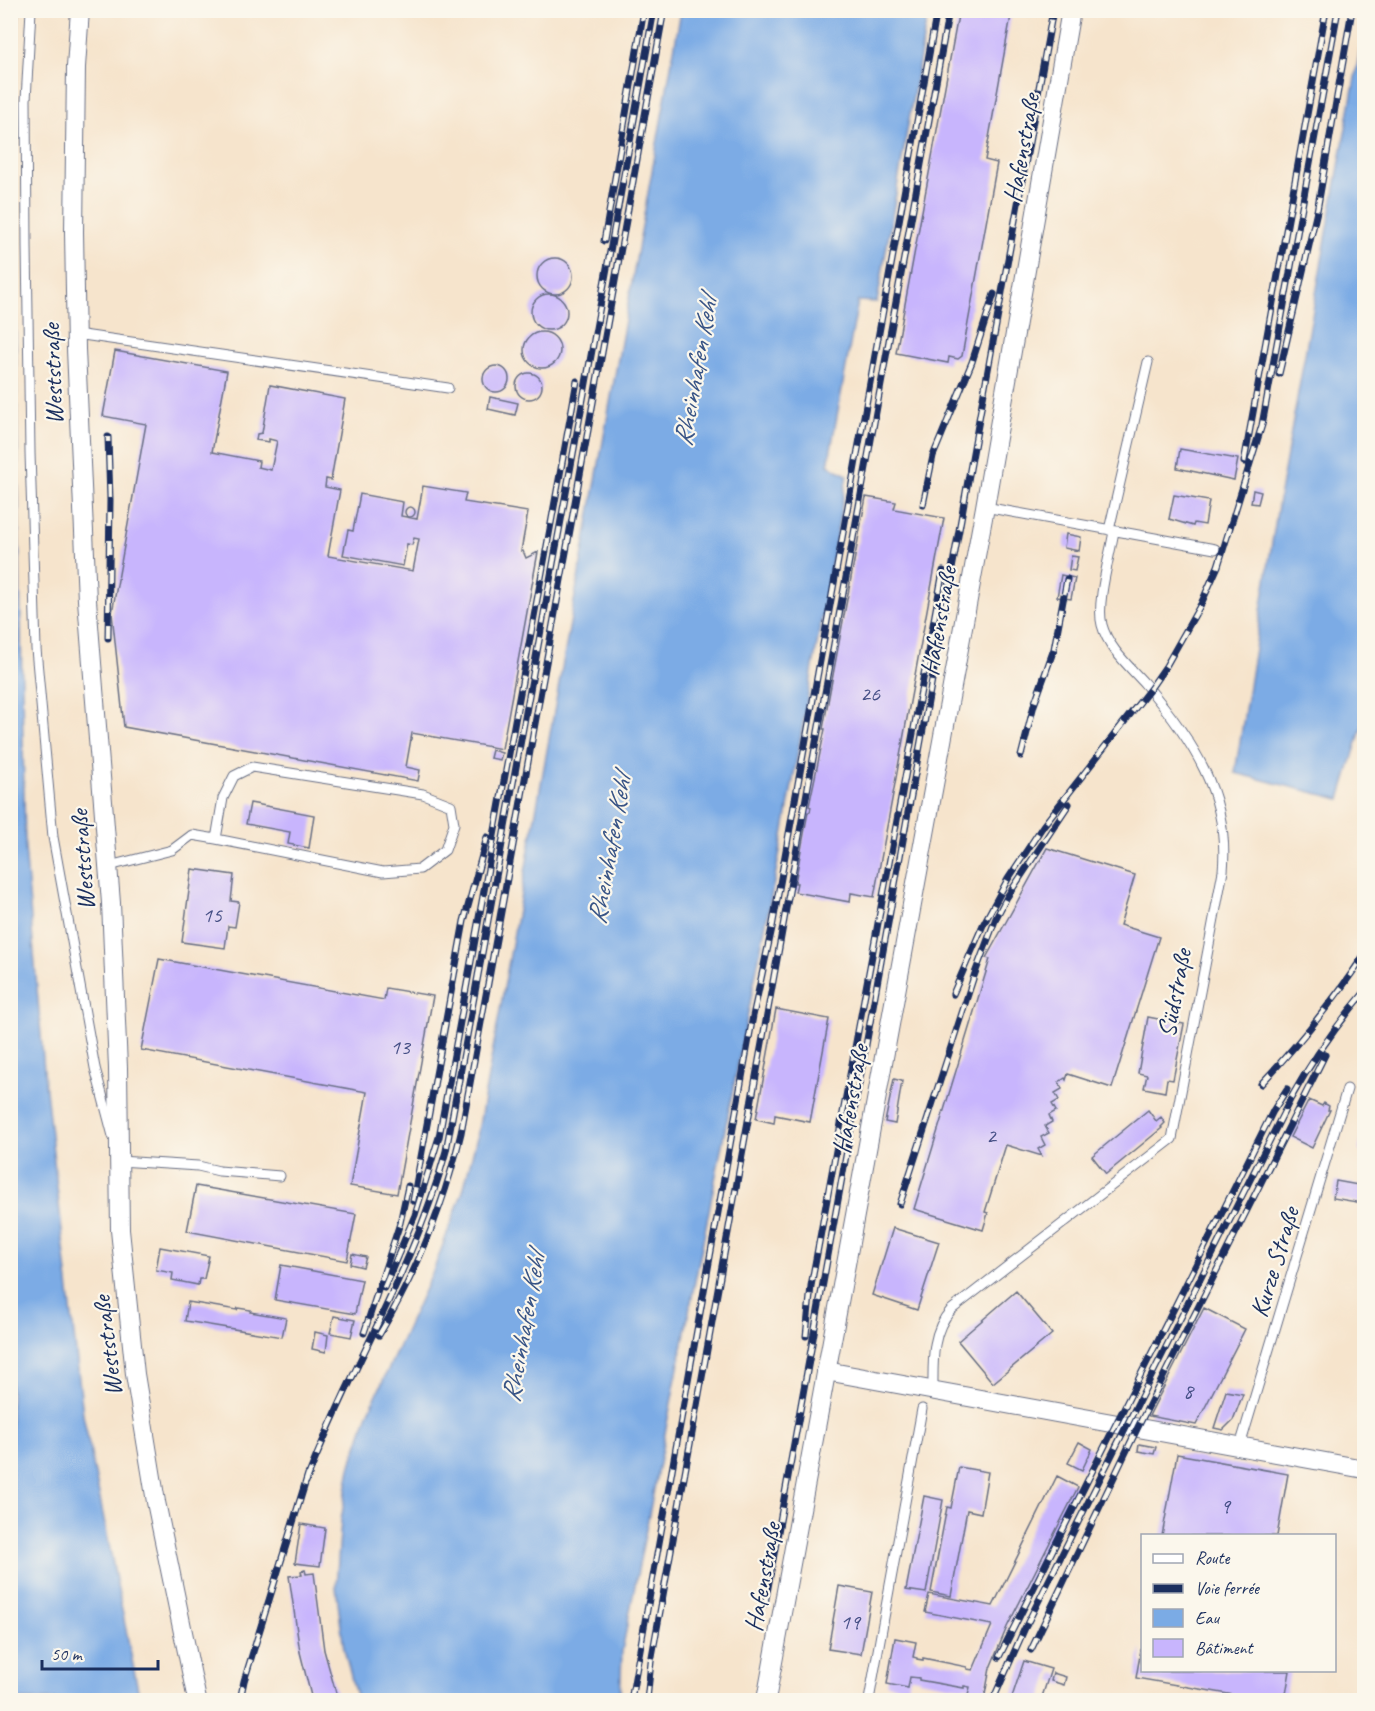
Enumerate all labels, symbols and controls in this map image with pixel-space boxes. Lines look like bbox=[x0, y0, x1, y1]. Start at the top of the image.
street label: Hafenstraße bbox=[996, 89, 1048, 205]
water label: Rheinhafen Kehl bbox=[665, 286, 726, 449]
street label: Weststraße bbox=[34, 320, 71, 425]
street label: Hafenstraße bbox=[913, 562, 965, 678]
house number: 26 bbox=[860, 680, 881, 708]
water label: Rheinhafen Kehl bbox=[579, 764, 640, 927]
street label: Weststraße bbox=[62, 806, 102, 911]
house number: 15 bbox=[202, 901, 223, 929]
street label: Südstraße bbox=[1150, 944, 1200, 1040]
house number: 13 bbox=[390, 1033, 412, 1061]
street label: Hafenstraße bbox=[825, 1040, 877, 1156]
house number: 2 bbox=[986, 1122, 998, 1150]
street label: Kurze Straße bbox=[1242, 1201, 1308, 1321]
water label: Rheinhafen Kehl bbox=[493, 1242, 554, 1405]
street label: Weststraße bbox=[85, 1291, 130, 1398]
house number: 8 bbox=[1183, 1377, 1195, 1405]
house number: 9 bbox=[1220, 1492, 1232, 1520]
street label: Hafenstraße bbox=[737, 1518, 789, 1634]
legend bbox=[1141, 1534, 1336, 1672]
text: Route bbox=[1195, 1547, 1230, 1569]
text: Voie ferrée bbox=[1195, 1577, 1260, 1599]
text: Eau bbox=[1195, 1607, 1220, 1629]
house number: 19 bbox=[840, 1608, 862, 1636]
scale bar bbox=[42, 1633, 158, 1671]
text: Bâtiment bbox=[1195, 1637, 1255, 1659]
text: 50 m bbox=[51, 1643, 84, 1665]

